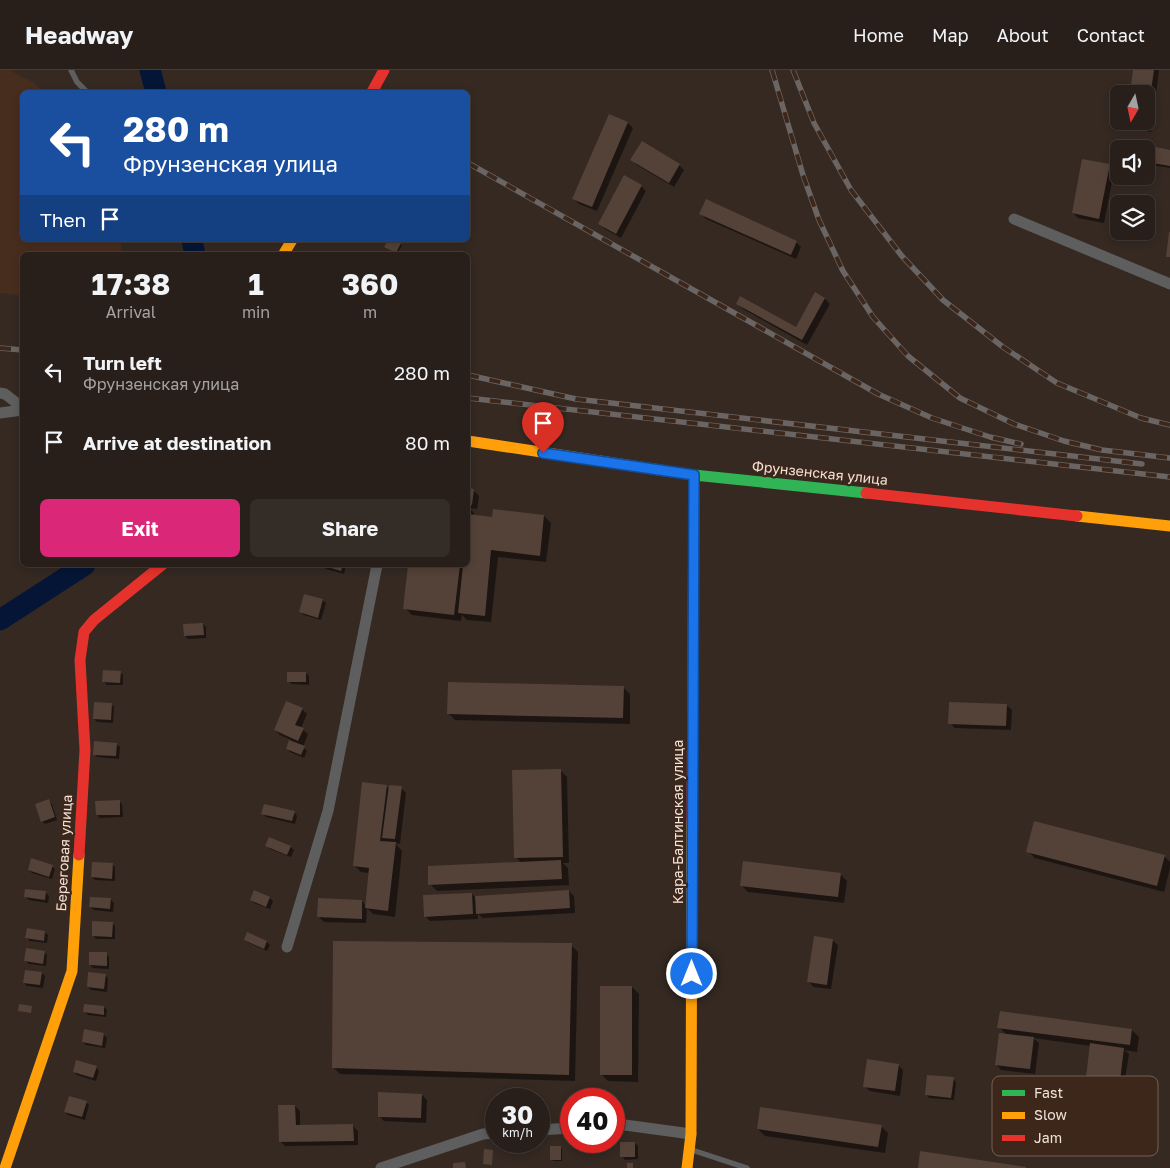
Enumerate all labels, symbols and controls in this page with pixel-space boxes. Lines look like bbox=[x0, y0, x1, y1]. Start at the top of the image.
text: Headway bbox=[25, 20, 133, 49]
text: Home bbox=[853, 24, 904, 46]
text: Map bbox=[932, 24, 969, 46]
text: About bbox=[997, 24, 1049, 46]
text: Contact bbox=[1077, 24, 1145, 46]
north arrow bbox=[1110, 85, 1155, 130]
map controls bbox=[1110, 85, 1155, 240]
text: 280 m bbox=[123, 108, 229, 150]
icon: left bbox=[40, 110, 105, 175]
button: sound bbox=[1110, 140, 1155, 185]
text: Фрунзенская улица bbox=[123, 150, 338, 177]
button: layers bbox=[1110, 195, 1155, 240]
icon: arrive bbox=[96, 205, 124, 233]
text: Then bbox=[40, 208, 86, 231]
text: 17:38 bbox=[91, 266, 170, 302]
text: 1 bbox=[248, 266, 264, 302]
text: 360 bbox=[342, 266, 399, 302]
text: Arrival bbox=[106, 302, 156, 322]
text: min bbox=[242, 302, 270, 322]
text: m bbox=[363, 302, 377, 322]
text: Turn left bbox=[83, 351, 162, 374]
icon: left bbox=[40, 358, 68, 386]
text: 280 m bbox=[394, 361, 450, 384]
text: Фрунзенская улица bbox=[83, 374, 239, 394]
pin bbox=[522, 402, 564, 453]
icon: arrive bbox=[529, 409, 557, 437]
icon: arrive bbox=[40, 428, 68, 456]
text: Arrive at destination bbox=[83, 431, 271, 454]
text: 80 m bbox=[405, 431, 450, 454]
street label: Фрунзенская улица bbox=[751, 457, 889, 488]
button: Exit bbox=[40, 499, 240, 557]
button: Share bbox=[250, 499, 450, 557]
street label: Кара-Балтинская улица bbox=[669, 740, 686, 904]
street label: Береговая улица bbox=[52, 794, 75, 912]
position arrow bbox=[665, 947, 717, 999]
legend bbox=[992, 1076, 1158, 1156]
text: Fast bbox=[1034, 1084, 1063, 1101]
speed limit sign: 40 bbox=[560, 1088, 625, 1153]
text: 30 bbox=[502, 1099, 533, 1130]
text: Slow bbox=[1034, 1106, 1067, 1123]
text: km/h bbox=[502, 1125, 533, 1140]
text: Jam bbox=[1034, 1129, 1062, 1146]

